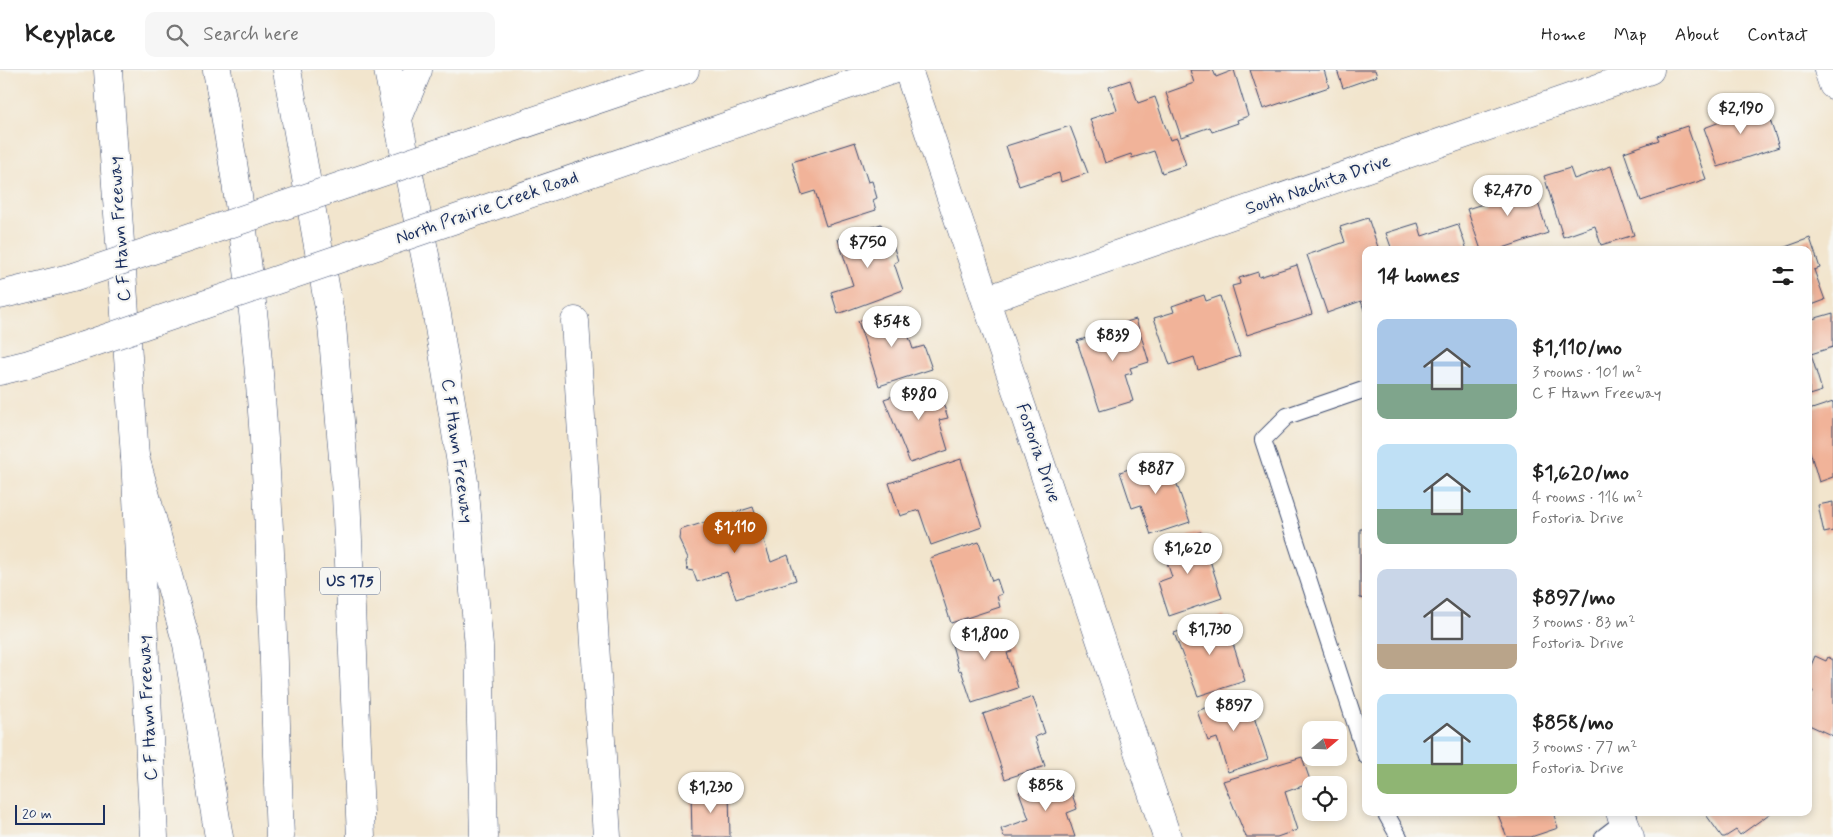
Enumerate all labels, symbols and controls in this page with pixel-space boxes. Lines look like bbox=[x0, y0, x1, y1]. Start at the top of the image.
search box bbox=[145, 12, 495, 57]
text: Keyplace bbox=[25, 19, 115, 50]
icon: search bbox=[163, 21, 191, 49]
text: Search here bbox=[203, 22, 299, 47]
text: Home bbox=[1541, 23, 1586, 47]
text: Map bbox=[1614, 23, 1647, 47]
text: About bbox=[1675, 23, 1719, 47]
text: Contact bbox=[1747, 23, 1808, 47]
pin: $2,190 bbox=[1700, 92, 1782, 135]
text: $2,190 bbox=[1719, 98, 1763, 119]
street label: South Nachita Drive bbox=[1242, 149, 1394, 221]
street label: C F Hawn Freeway bbox=[103, 155, 137, 303]
street label: North Prairie Creek Road bbox=[393, 165, 581, 251]
pin: $2,470 bbox=[1467, 174, 1549, 217]
text: $2,470 bbox=[1484, 180, 1532, 201]
pin: $750 bbox=[838, 226, 898, 269]
text: $750 bbox=[849, 232, 887, 253]
text: 14 homes bbox=[1377, 262, 1460, 290]
icon: filters bbox=[1769, 262, 1797, 290]
pin: $548 bbox=[862, 306, 922, 348]
text: $548 bbox=[873, 311, 911, 332]
pin: $839 bbox=[1083, 320, 1143, 362]
text: $839 bbox=[1096, 325, 1130, 346]
text: $1,110/mo bbox=[1532, 334, 1622, 362]
icon: home bbox=[1417, 339, 1477, 399]
text: 3 rooms · 101 m² bbox=[1532, 362, 1642, 383]
street label: C F Hawn Freeway bbox=[435, 377, 479, 525]
pin: $980 bbox=[889, 378, 949, 421]
text: C F Hawn Freeway bbox=[1532, 383, 1662, 404]
text: $980 bbox=[901, 384, 937, 405]
street label: Fostoria Drive bbox=[1010, 400, 1066, 506]
pin: $887 bbox=[1126, 452, 1186, 495]
text: $887 bbox=[1138, 458, 1174, 479]
text: $1,620/mo bbox=[1532, 459, 1629, 487]
icon: home bbox=[1417, 464, 1477, 524]
text: 4 rooms · 116 m² bbox=[1532, 487, 1643, 508]
text: Fostoria Drive bbox=[1532, 508, 1624, 529]
pin: $1,110 bbox=[694, 512, 776, 554]
text: $1,110 bbox=[714, 517, 756, 538]
pin: $1,620 bbox=[1147, 532, 1229, 575]
text: $1,620 bbox=[1164, 538, 1212, 559]
road number: US 175 bbox=[320, 568, 380, 594]
text: $897/mo bbox=[1532, 584, 1615, 612]
icon: home bbox=[1417, 589, 1477, 649]
text: 3 rooms · 83 m² bbox=[1532, 612, 1635, 633]
pin: $1,730 bbox=[1169, 614, 1251, 656]
pin: $1,800 bbox=[944, 618, 1026, 661]
text: $1,730 bbox=[1188, 619, 1232, 640]
text: $1,800 bbox=[961, 624, 1009, 645]
text: Fostoria Drive bbox=[1532, 633, 1624, 654]
street label: C F Hawn Freeway bbox=[132, 635, 164, 781]
pin: $897 bbox=[1204, 690, 1264, 732]
text: $897 bbox=[1216, 695, 1252, 716]
text: $858/mo bbox=[1532, 709, 1614, 737]
icon: home bbox=[1417, 714, 1477, 774]
north arrow bbox=[1302, 721, 1348, 766]
map controls bbox=[1302, 721, 1347, 821]
text: 3 rooms · 77 m² bbox=[1532, 737, 1637, 758]
text: Fostoria Drive bbox=[1532, 758, 1624, 779]
pin: $858 bbox=[1016, 770, 1076, 812]
pin: $1,230 bbox=[670, 772, 752, 814]
text: $858 bbox=[1028, 775, 1064, 796]
button: locate bbox=[1302, 776, 1347, 821]
text: $1,230 bbox=[689, 777, 733, 798]
scale bar bbox=[15, 802, 105, 825]
text: 20 m bbox=[22, 805, 52, 823]

